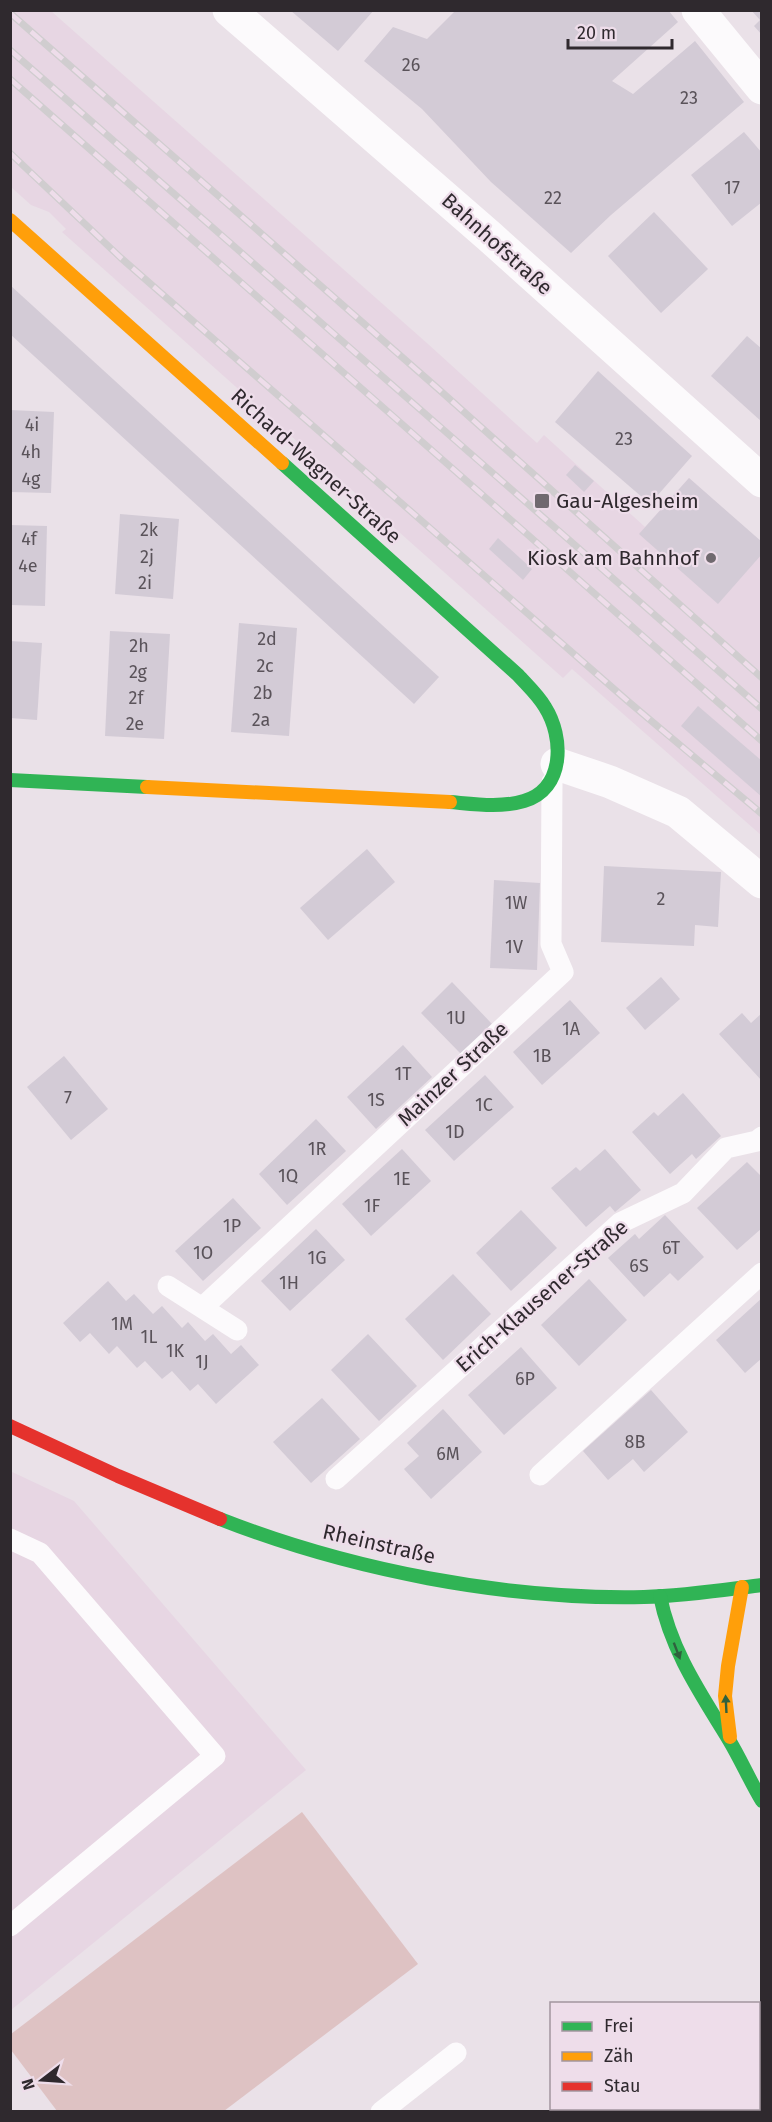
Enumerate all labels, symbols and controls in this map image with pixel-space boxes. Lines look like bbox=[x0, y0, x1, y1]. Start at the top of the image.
scale bar bbox=[568, 12, 672, 50]
text: 20 m bbox=[577, 22, 616, 44]
house number: 26 bbox=[402, 54, 420, 76]
house number: 23 bbox=[680, 87, 698, 109]
house number: 17 bbox=[724, 177, 740, 199]
street label: Bahnhofstraße bbox=[436, 187, 558, 301]
house number: 22 bbox=[544, 187, 562, 209]
street label: Richard-Wagner-Straße bbox=[225, 383, 407, 549]
house number: 4i bbox=[25, 414, 39, 436]
house number: 23 bbox=[615, 428, 633, 450]
house number: 4h bbox=[21, 441, 41, 463]
house number: 4g bbox=[22, 468, 41, 490]
place label: Gau-Algesheim bbox=[556, 488, 699, 514]
marker: Gau-Algesheim bbox=[533, 492, 551, 510]
house number: 2k bbox=[140, 519, 159, 541]
house number: 4f bbox=[21, 528, 39, 550]
place label: Kiosk am Bahnhof bbox=[527, 545, 701, 571]
house number: 2j bbox=[140, 546, 154, 568]
marker: Kiosk am Bahnhof bbox=[704, 551, 718, 565]
house number: 4e bbox=[18, 555, 38, 577]
house number: 2i bbox=[138, 572, 152, 594]
house number: 2d bbox=[257, 628, 277, 650]
house number: 2h bbox=[129, 635, 149, 657]
house number: 2c bbox=[256, 655, 274, 677]
house number: 2g bbox=[129, 661, 148, 683]
house number: 2b bbox=[253, 682, 273, 704]
house number: 2f bbox=[129, 687, 145, 709]
house number: 2a bbox=[252, 709, 270, 731]
house number: 2e bbox=[126, 713, 144, 735]
house number: 2 bbox=[657, 888, 666, 910]
house number: 1W bbox=[505, 892, 527, 914]
house number: 1V bbox=[505, 936, 523, 958]
house number: 1U bbox=[446, 1007, 466, 1029]
street label: Mainzer Straße bbox=[392, 1016, 514, 1132]
house number: 1A bbox=[562, 1018, 581, 1040]
house number: 1B bbox=[533, 1045, 551, 1067]
house number: 1T bbox=[394, 1063, 412, 1085]
house number: 7 bbox=[64, 1087, 72, 1109]
house number: 1S bbox=[367, 1089, 385, 1111]
house number: 1C bbox=[475, 1094, 493, 1116]
house number: 1D bbox=[445, 1121, 465, 1143]
house number: 1R bbox=[308, 1138, 326, 1160]
house number: 1Q bbox=[278, 1165, 298, 1187]
house number: 1E bbox=[393, 1168, 411, 1190]
house number: 1F bbox=[364, 1195, 380, 1217]
street label: Erich-Klausener-Straße bbox=[451, 1214, 633, 1378]
house number: 1P bbox=[223, 1215, 241, 1237]
house number: 6T bbox=[662, 1237, 681, 1259]
house number: 1O bbox=[193, 1242, 213, 1264]
house number: 1G bbox=[307, 1247, 327, 1269]
house number: 6S bbox=[629, 1255, 649, 1277]
house number: 1H bbox=[279, 1272, 299, 1294]
house number: 1M bbox=[111, 1313, 133, 1335]
house number: 1L bbox=[141, 1326, 157, 1348]
house number: 1K bbox=[166, 1340, 185, 1362]
house number: 1J bbox=[195, 1351, 209, 1373]
house number: 6P bbox=[515, 1368, 535, 1390]
house number: 8B bbox=[625, 1431, 645, 1453]
house number: 6M bbox=[436, 1443, 460, 1465]
street label: Rheinstraße bbox=[320, 1518, 438, 1570]
one-way arrow bbox=[673, 1642, 682, 1660]
one-way arrow bbox=[721, 1695, 731, 1714]
legend bbox=[550, 2002, 760, 2110]
text: Frei bbox=[604, 2015, 634, 2037]
text: Zäh bbox=[604, 2045, 633, 2067]
north arrow bbox=[12, 2050, 72, 2110]
text: Stau bbox=[604, 2075, 640, 2097]
text: N bbox=[17, 2076, 39, 2092]

